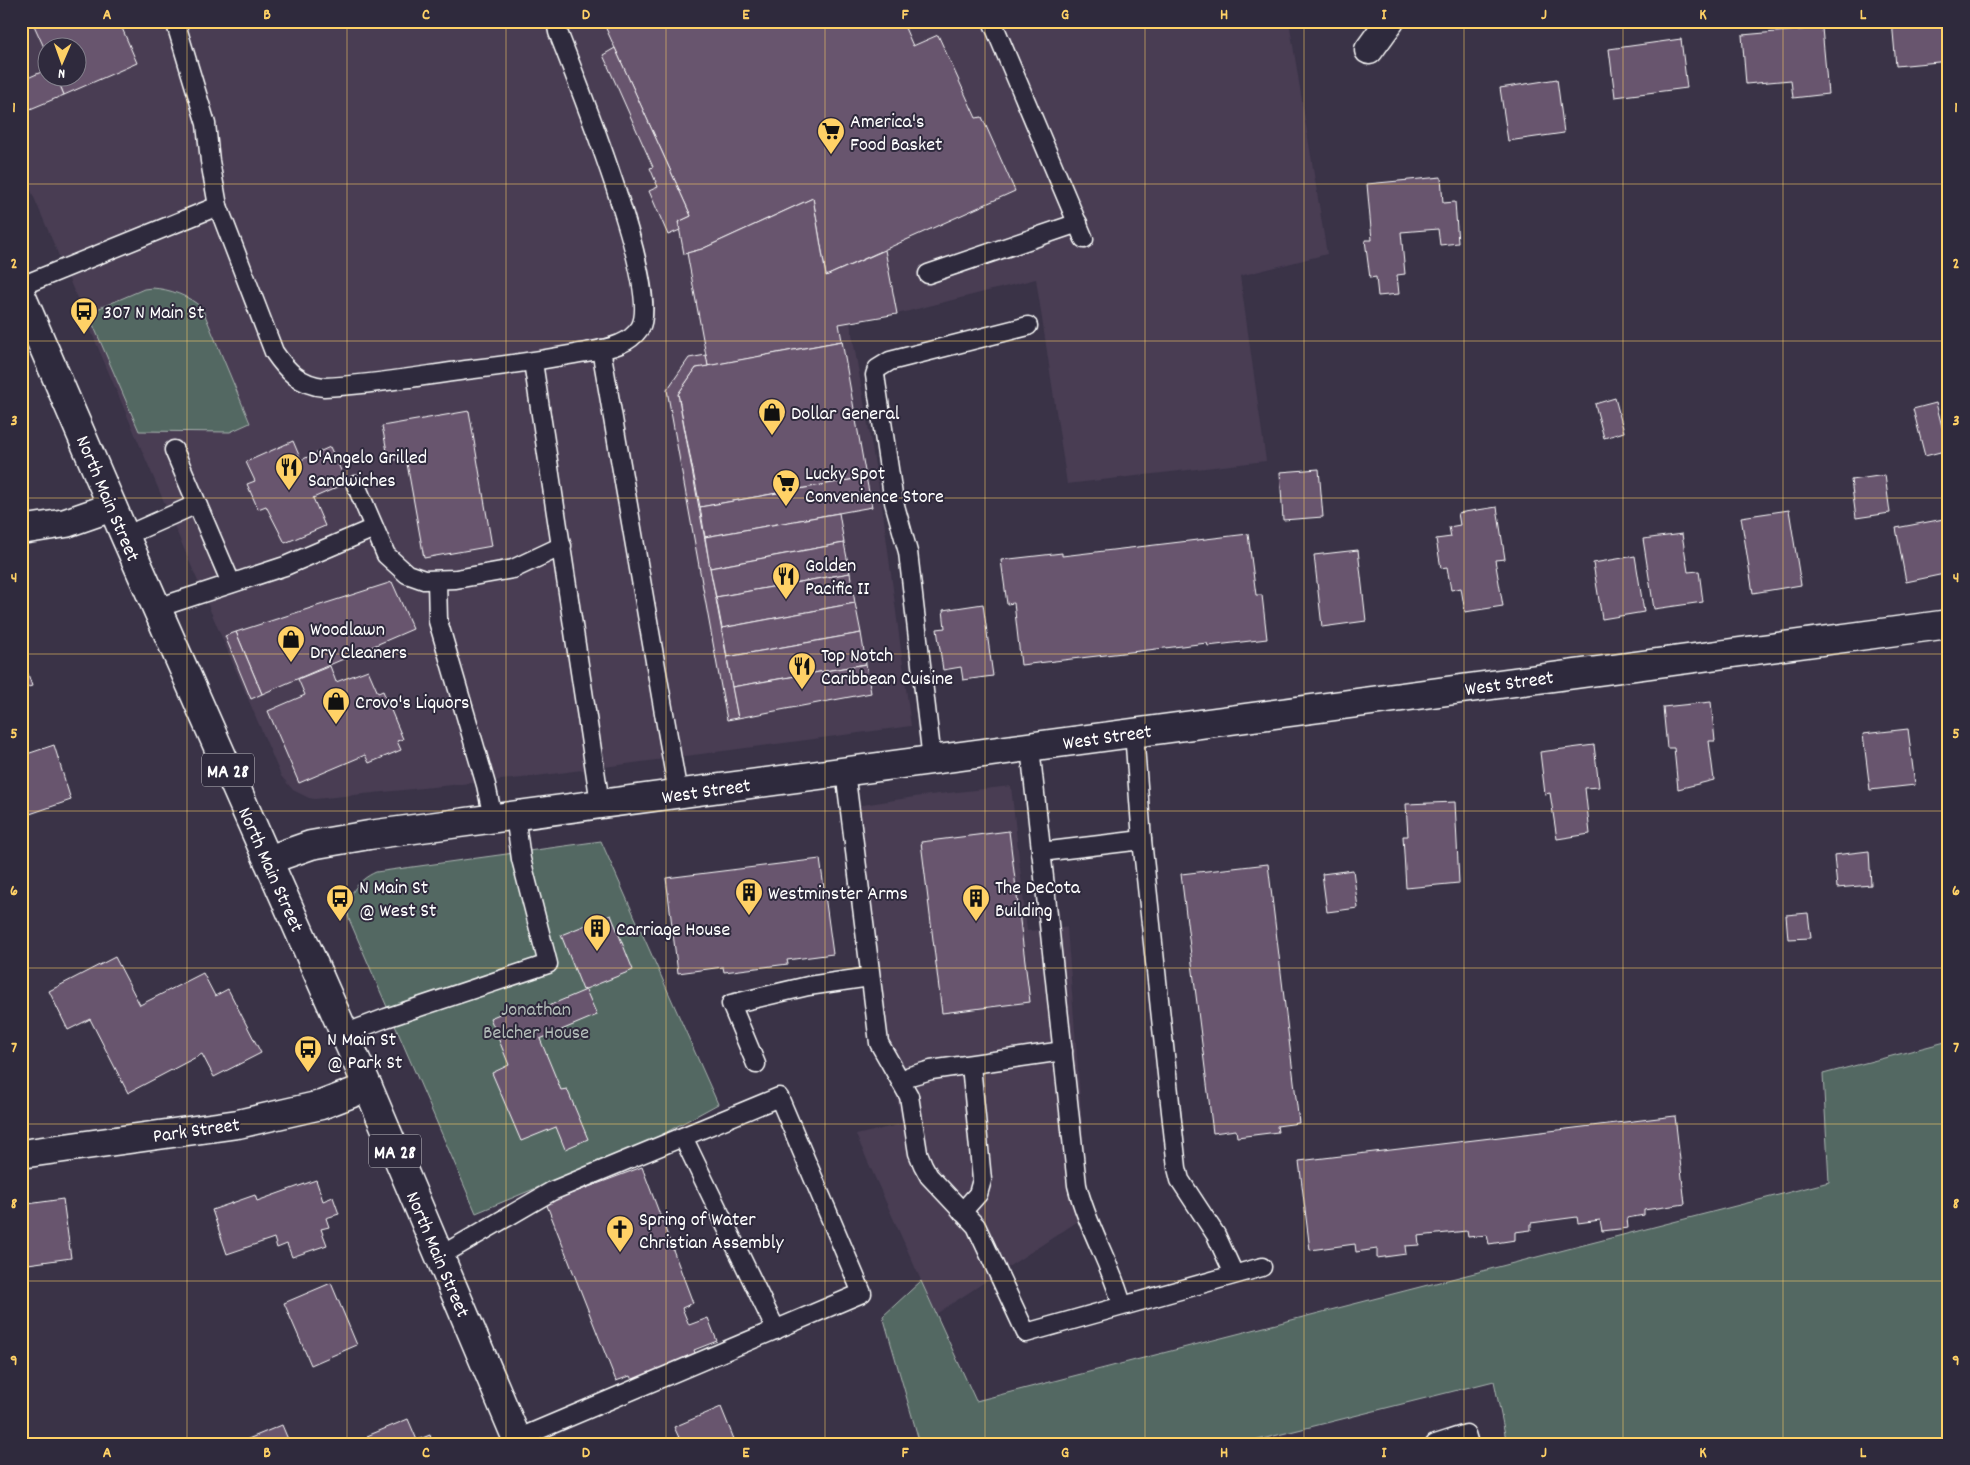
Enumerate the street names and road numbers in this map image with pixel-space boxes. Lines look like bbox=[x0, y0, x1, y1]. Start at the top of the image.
street label: North Main Street bbox=[67, 432, 145, 567]
street label: West Street bbox=[1463, 665, 1556, 705]
street label: West Street bbox=[1061, 719, 1154, 759]
road number: MA 28 bbox=[202, 754, 254, 786]
street label: West Street bbox=[660, 773, 753, 813]
street label: North Main Street bbox=[229, 803, 309, 937]
street label: Park Street bbox=[151, 1112, 242, 1152]
road number: MA 28 bbox=[369, 1134, 421, 1168]
street label: North Main Street bbox=[397, 1188, 475, 1323]

